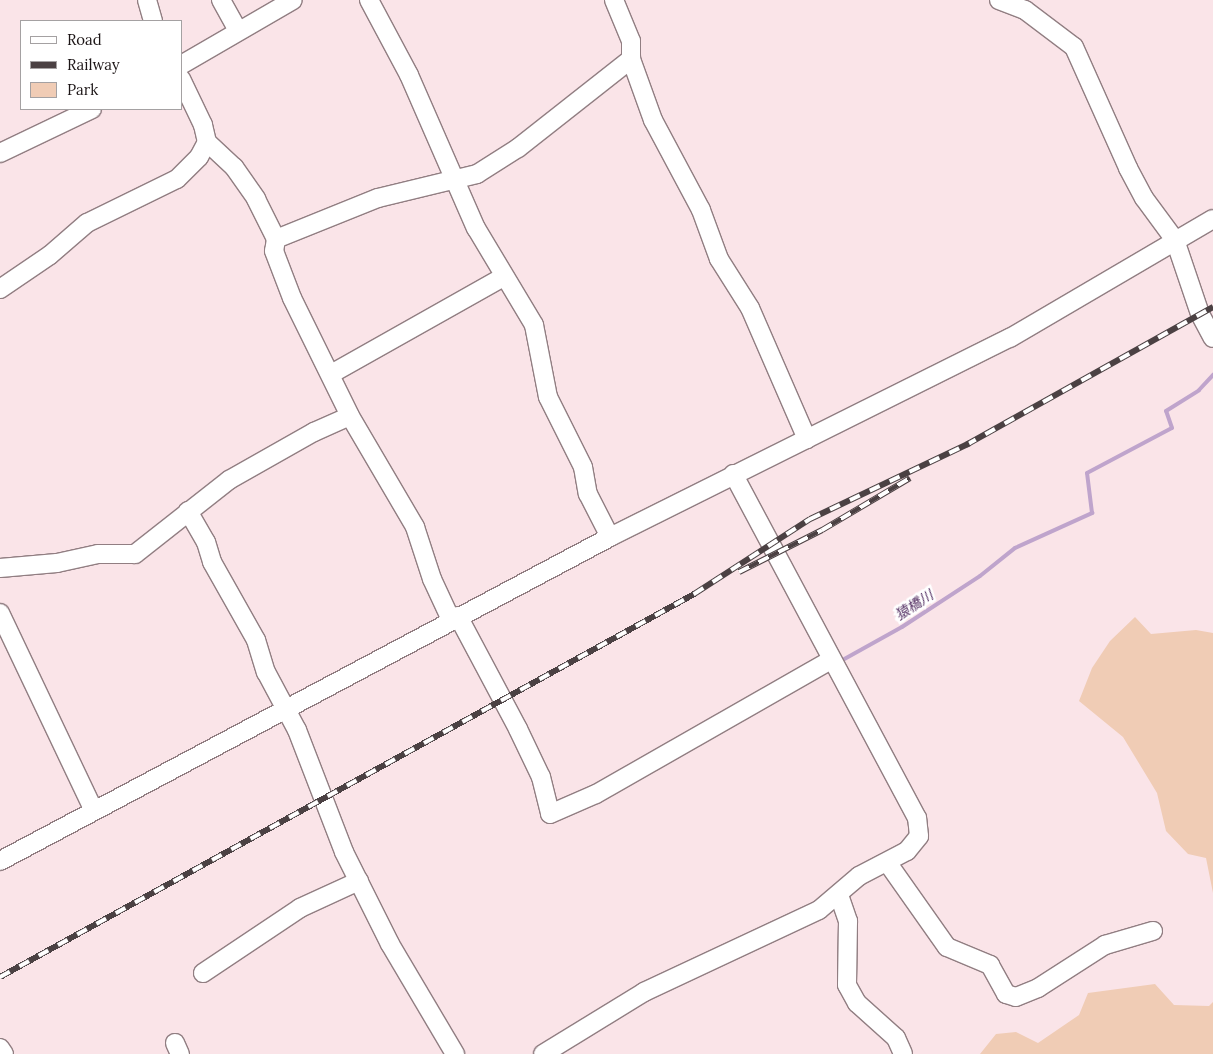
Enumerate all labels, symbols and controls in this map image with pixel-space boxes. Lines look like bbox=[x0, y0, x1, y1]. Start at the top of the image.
legend bbox=[20, 20, 182, 110]
text: Road bbox=[67, 30, 102, 49]
text: Railway bbox=[67, 55, 120, 74]
text: Park bbox=[67, 80, 98, 99]
water label: 猿橋川 bbox=[892, 587, 936, 623]

